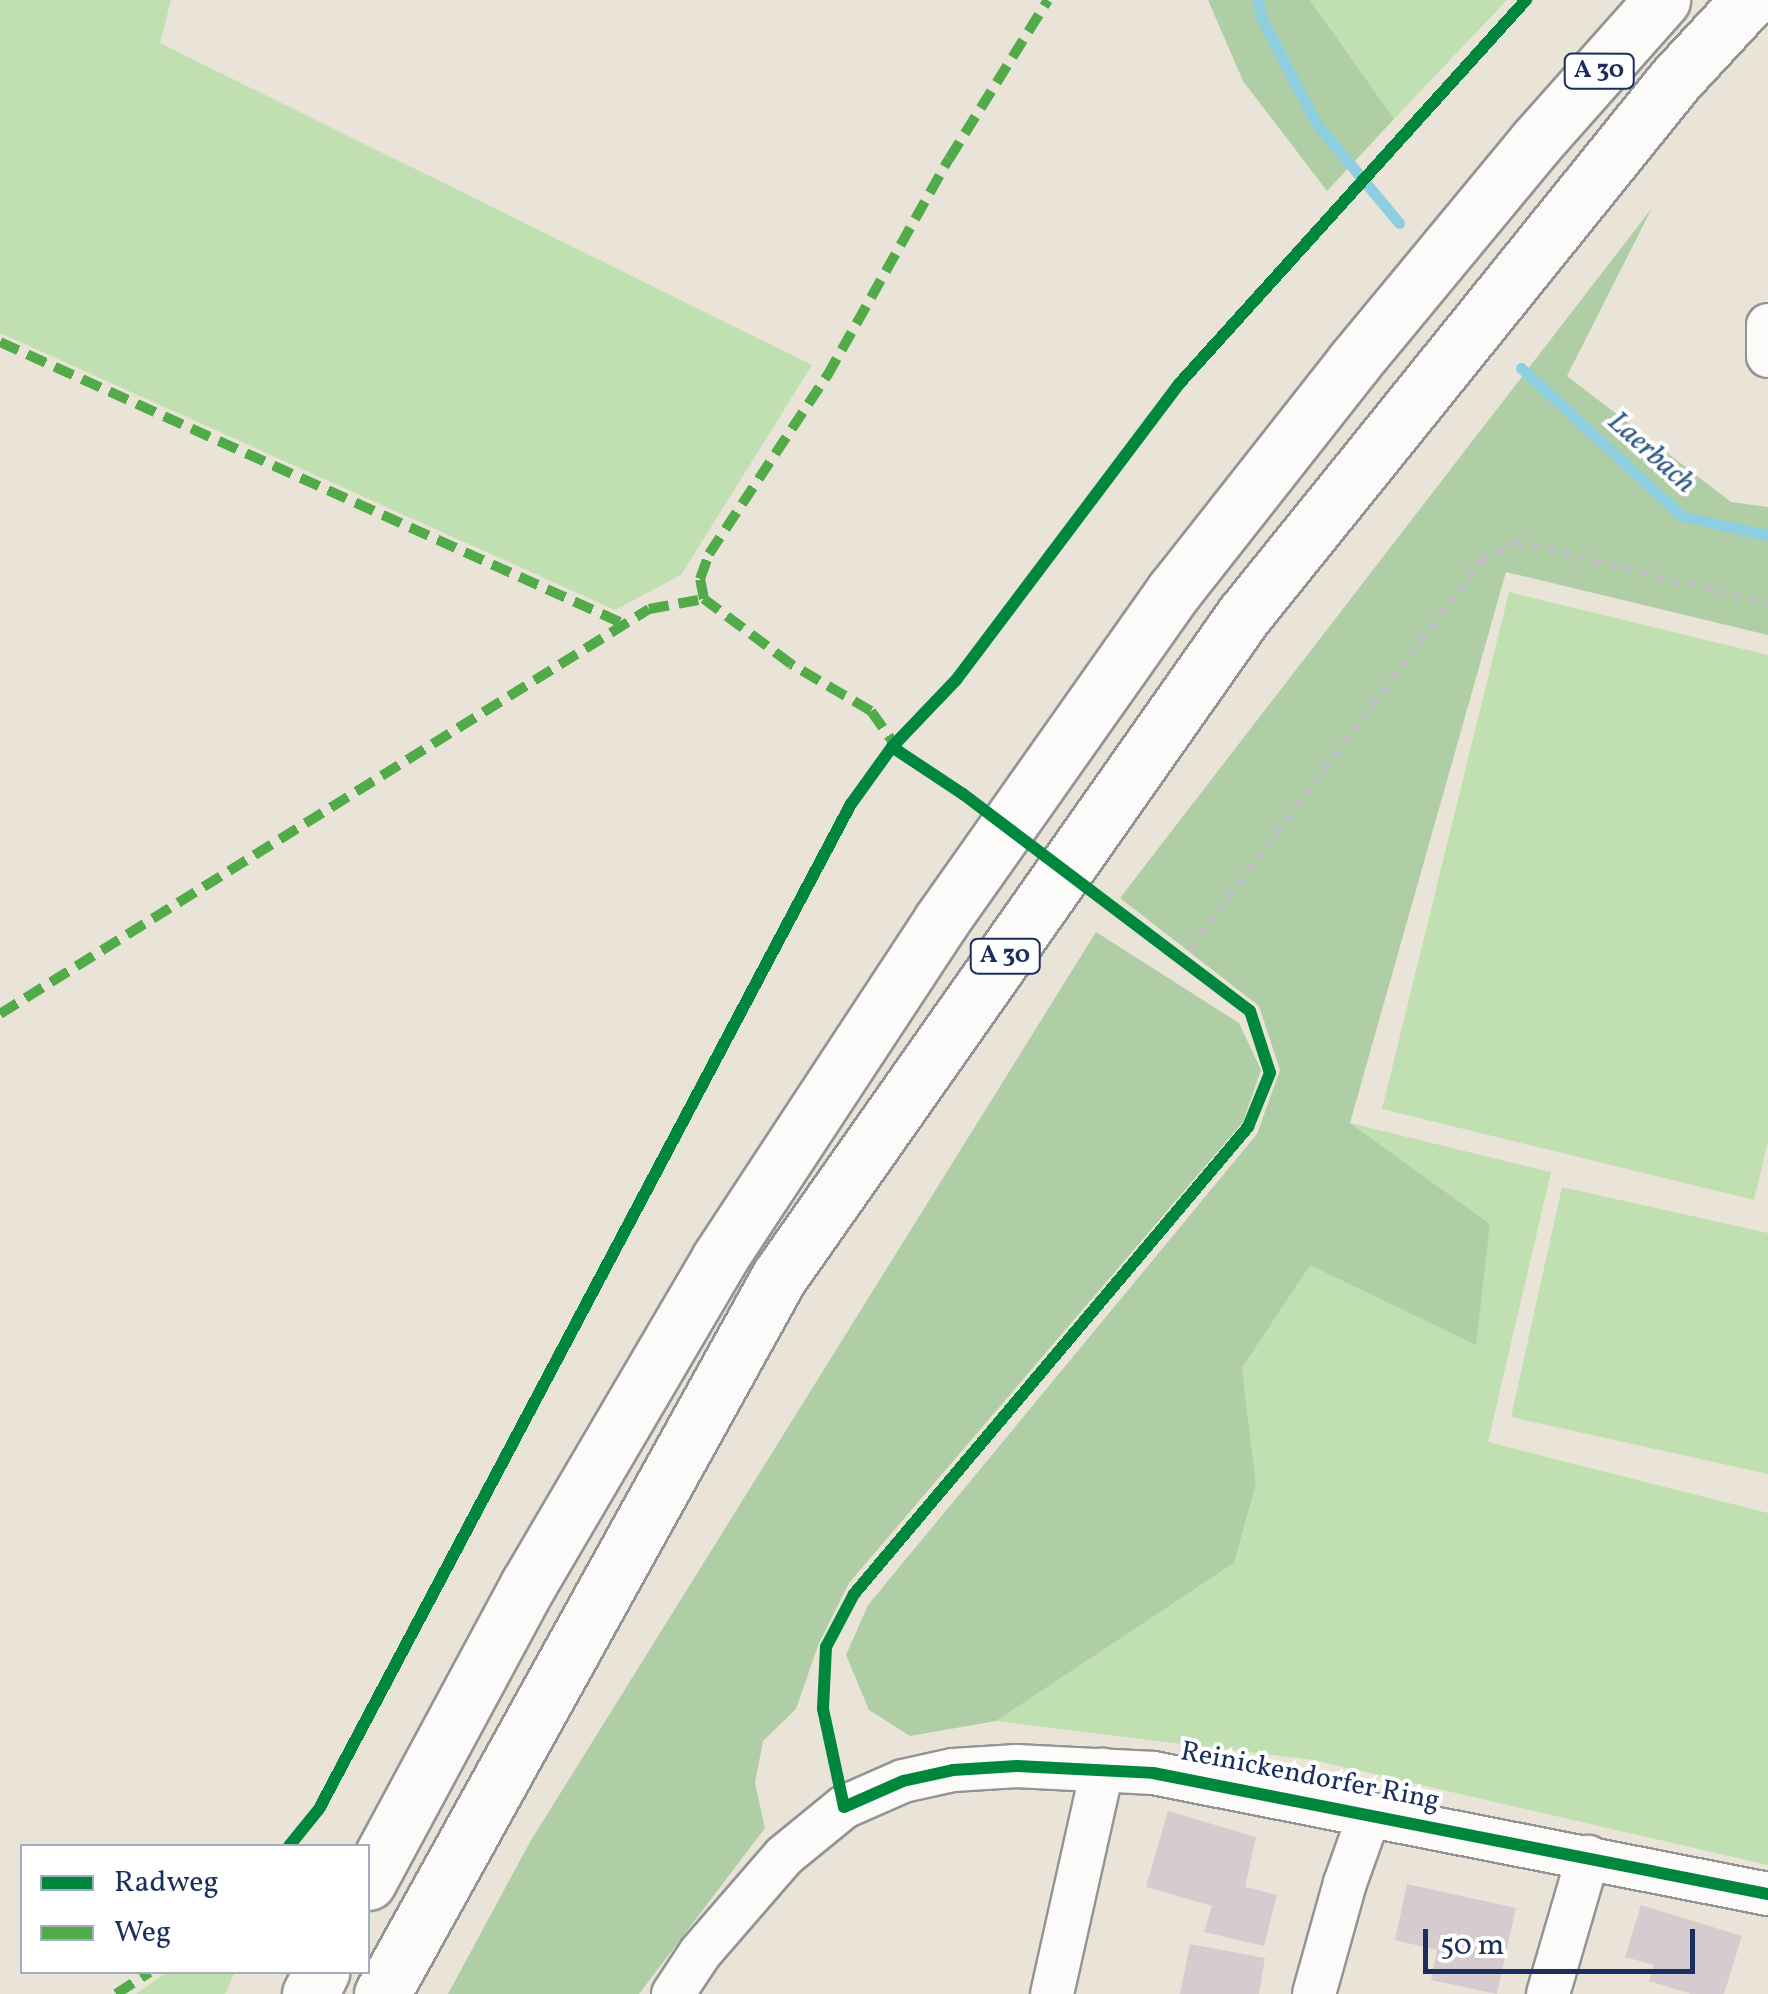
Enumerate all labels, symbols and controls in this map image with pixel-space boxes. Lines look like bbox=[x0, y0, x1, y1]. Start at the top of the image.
road number: A 30 bbox=[1562, 51, 1636, 91]
water label: Laerbach bbox=[1600, 404, 1702, 502]
road number: A 30 bbox=[968, 936, 1042, 976]
street label: Reinickendorfer Ring bbox=[1178, 1735, 1442, 1819]
legend bbox=[20, 1844, 370, 1974]
text: Radweg bbox=[114, 1862, 219, 1904]
scale bar bbox=[1428, 1909, 1700, 1971]
text: Weg bbox=[114, 1912, 171, 1954]
text: 50 m bbox=[1440, 1925, 1504, 1967]

